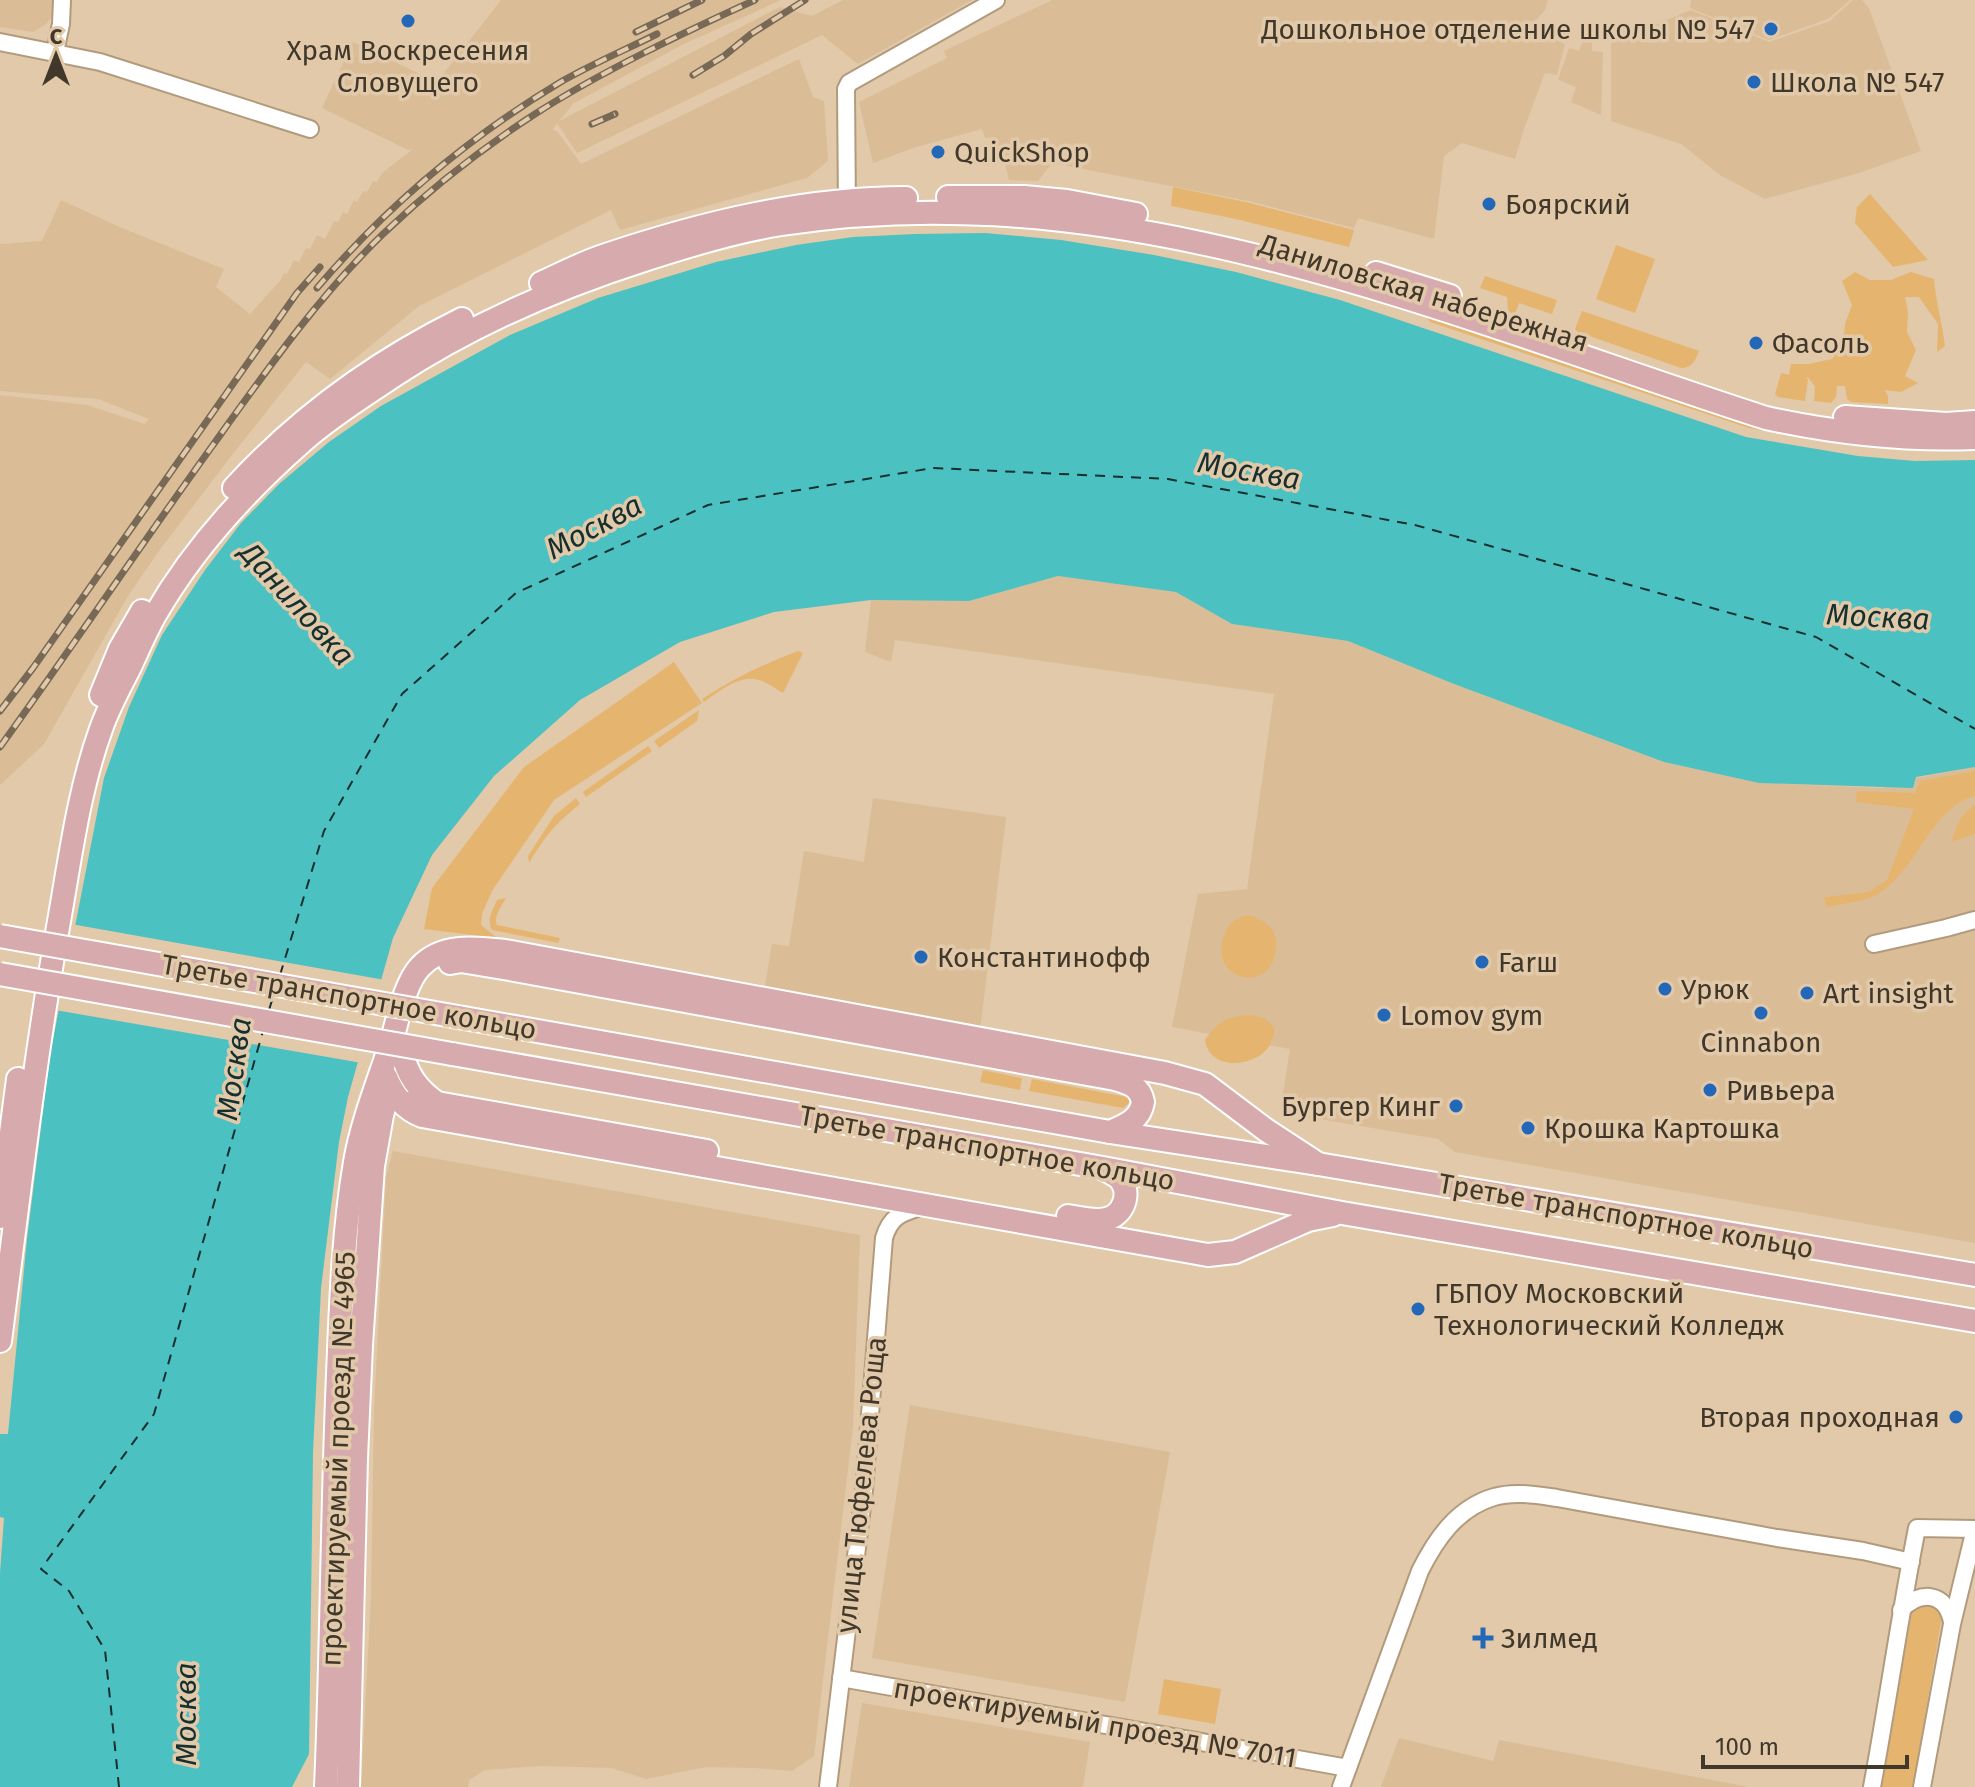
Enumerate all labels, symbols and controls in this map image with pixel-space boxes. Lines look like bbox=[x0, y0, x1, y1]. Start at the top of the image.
marker: Храм Воскресения Словущего bbox=[399, 12, 417, 30]
place label: Дошкольное отделение школы № 547 bbox=[1261, 13, 1755, 46]
north arrow bbox=[16, 16, 96, 96]
marker: Дошкольное отделение школы № 547 bbox=[1762, 20, 1780, 38]
text: С bbox=[50, 23, 63, 50]
place label: Храм Воскресения Словущего bbox=[286, 34, 530, 99]
place label: Школа № 547 bbox=[1770, 66, 1945, 99]
marker: Школа № 547 bbox=[1745, 73, 1763, 91]
place label: QuickShop bbox=[954, 136, 1090, 169]
marker: QuickShop bbox=[929, 143, 947, 161]
place label: Боярский bbox=[1505, 188, 1631, 221]
marker: Боярский bbox=[1480, 195, 1498, 213]
street label: Даниловская набережная bbox=[1255, 227, 1592, 359]
place label: Фасоль bbox=[1772, 327, 1869, 360]
marker: Фасоль bbox=[1747, 334, 1765, 352]
water label: Москва bbox=[1195, 444, 1303, 498]
water label: Москва bbox=[540, 487, 648, 567]
water label: Даниловка bbox=[230, 533, 362, 673]
water label: Москва bbox=[1825, 596, 1931, 638]
place label: Константинофф bbox=[937, 941, 1151, 974]
place label: Farш bbox=[1498, 946, 1558, 979]
street label: Третье транспортное кольцо bbox=[159, 948, 539, 1046]
marker: Константинофф bbox=[912, 948, 930, 966]
marker: Farш bbox=[1473, 953, 1491, 971]
place label: Урюк bbox=[1681, 973, 1750, 1006]
place label: Art insight bbox=[1823, 977, 1955, 1010]
marker: Урюк bbox=[1656, 980, 1674, 998]
marker: Art insight bbox=[1798, 984, 1816, 1002]
place label: Lomov gym bbox=[1400, 999, 1543, 1032]
marker: Cinnabon bbox=[1752, 1004, 1770, 1022]
marker: Lomov gym bbox=[1375, 1006, 1393, 1024]
water label: Москва bbox=[209, 1015, 259, 1123]
place label: Cinnabon bbox=[1700, 1026, 1822, 1059]
place label: Ривьера bbox=[1726, 1074, 1836, 1107]
marker: Ривьера bbox=[1701, 1081, 1719, 1099]
place label: Бургер Кинг bbox=[1281, 1090, 1440, 1123]
marker: Бургер Кинг bbox=[1447, 1097, 1465, 1115]
street label: Третье транспортное кольцо bbox=[797, 1099, 1177, 1197]
place label: Крошка Картошка bbox=[1544, 1112, 1780, 1145]
marker: Крошка Картошка bbox=[1519, 1119, 1537, 1137]
street label: Третье транспортное кольцо bbox=[1436, 1167, 1816, 1265]
street label: проектируемый проезд № 4965 bbox=[314, 1251, 362, 1667]
place label: ГБПОУ Московский Технологический Колледж bbox=[1434, 1277, 1784, 1342]
marker: ГБПОУ Московский Технологический Колледж bbox=[1409, 1300, 1427, 1318]
street label: улица Тюфелева Роща bbox=[829, 1335, 893, 1635]
place label: Вторая проходная bbox=[1699, 1401, 1940, 1434]
marker: Вторая проходная bbox=[1947, 1408, 1965, 1426]
place label: Зилмед bbox=[1501, 1622, 1598, 1655]
marker: Зилмед bbox=[1472, 1627, 1494, 1649]
water label: Москва bbox=[168, 1662, 204, 1766]
street label: проектируемый проезд № 7011 bbox=[891, 1671, 1299, 1775]
scale bar bbox=[1703, 1719, 1907, 1769]
text: 100 m bbox=[1715, 1733, 1779, 1761]

